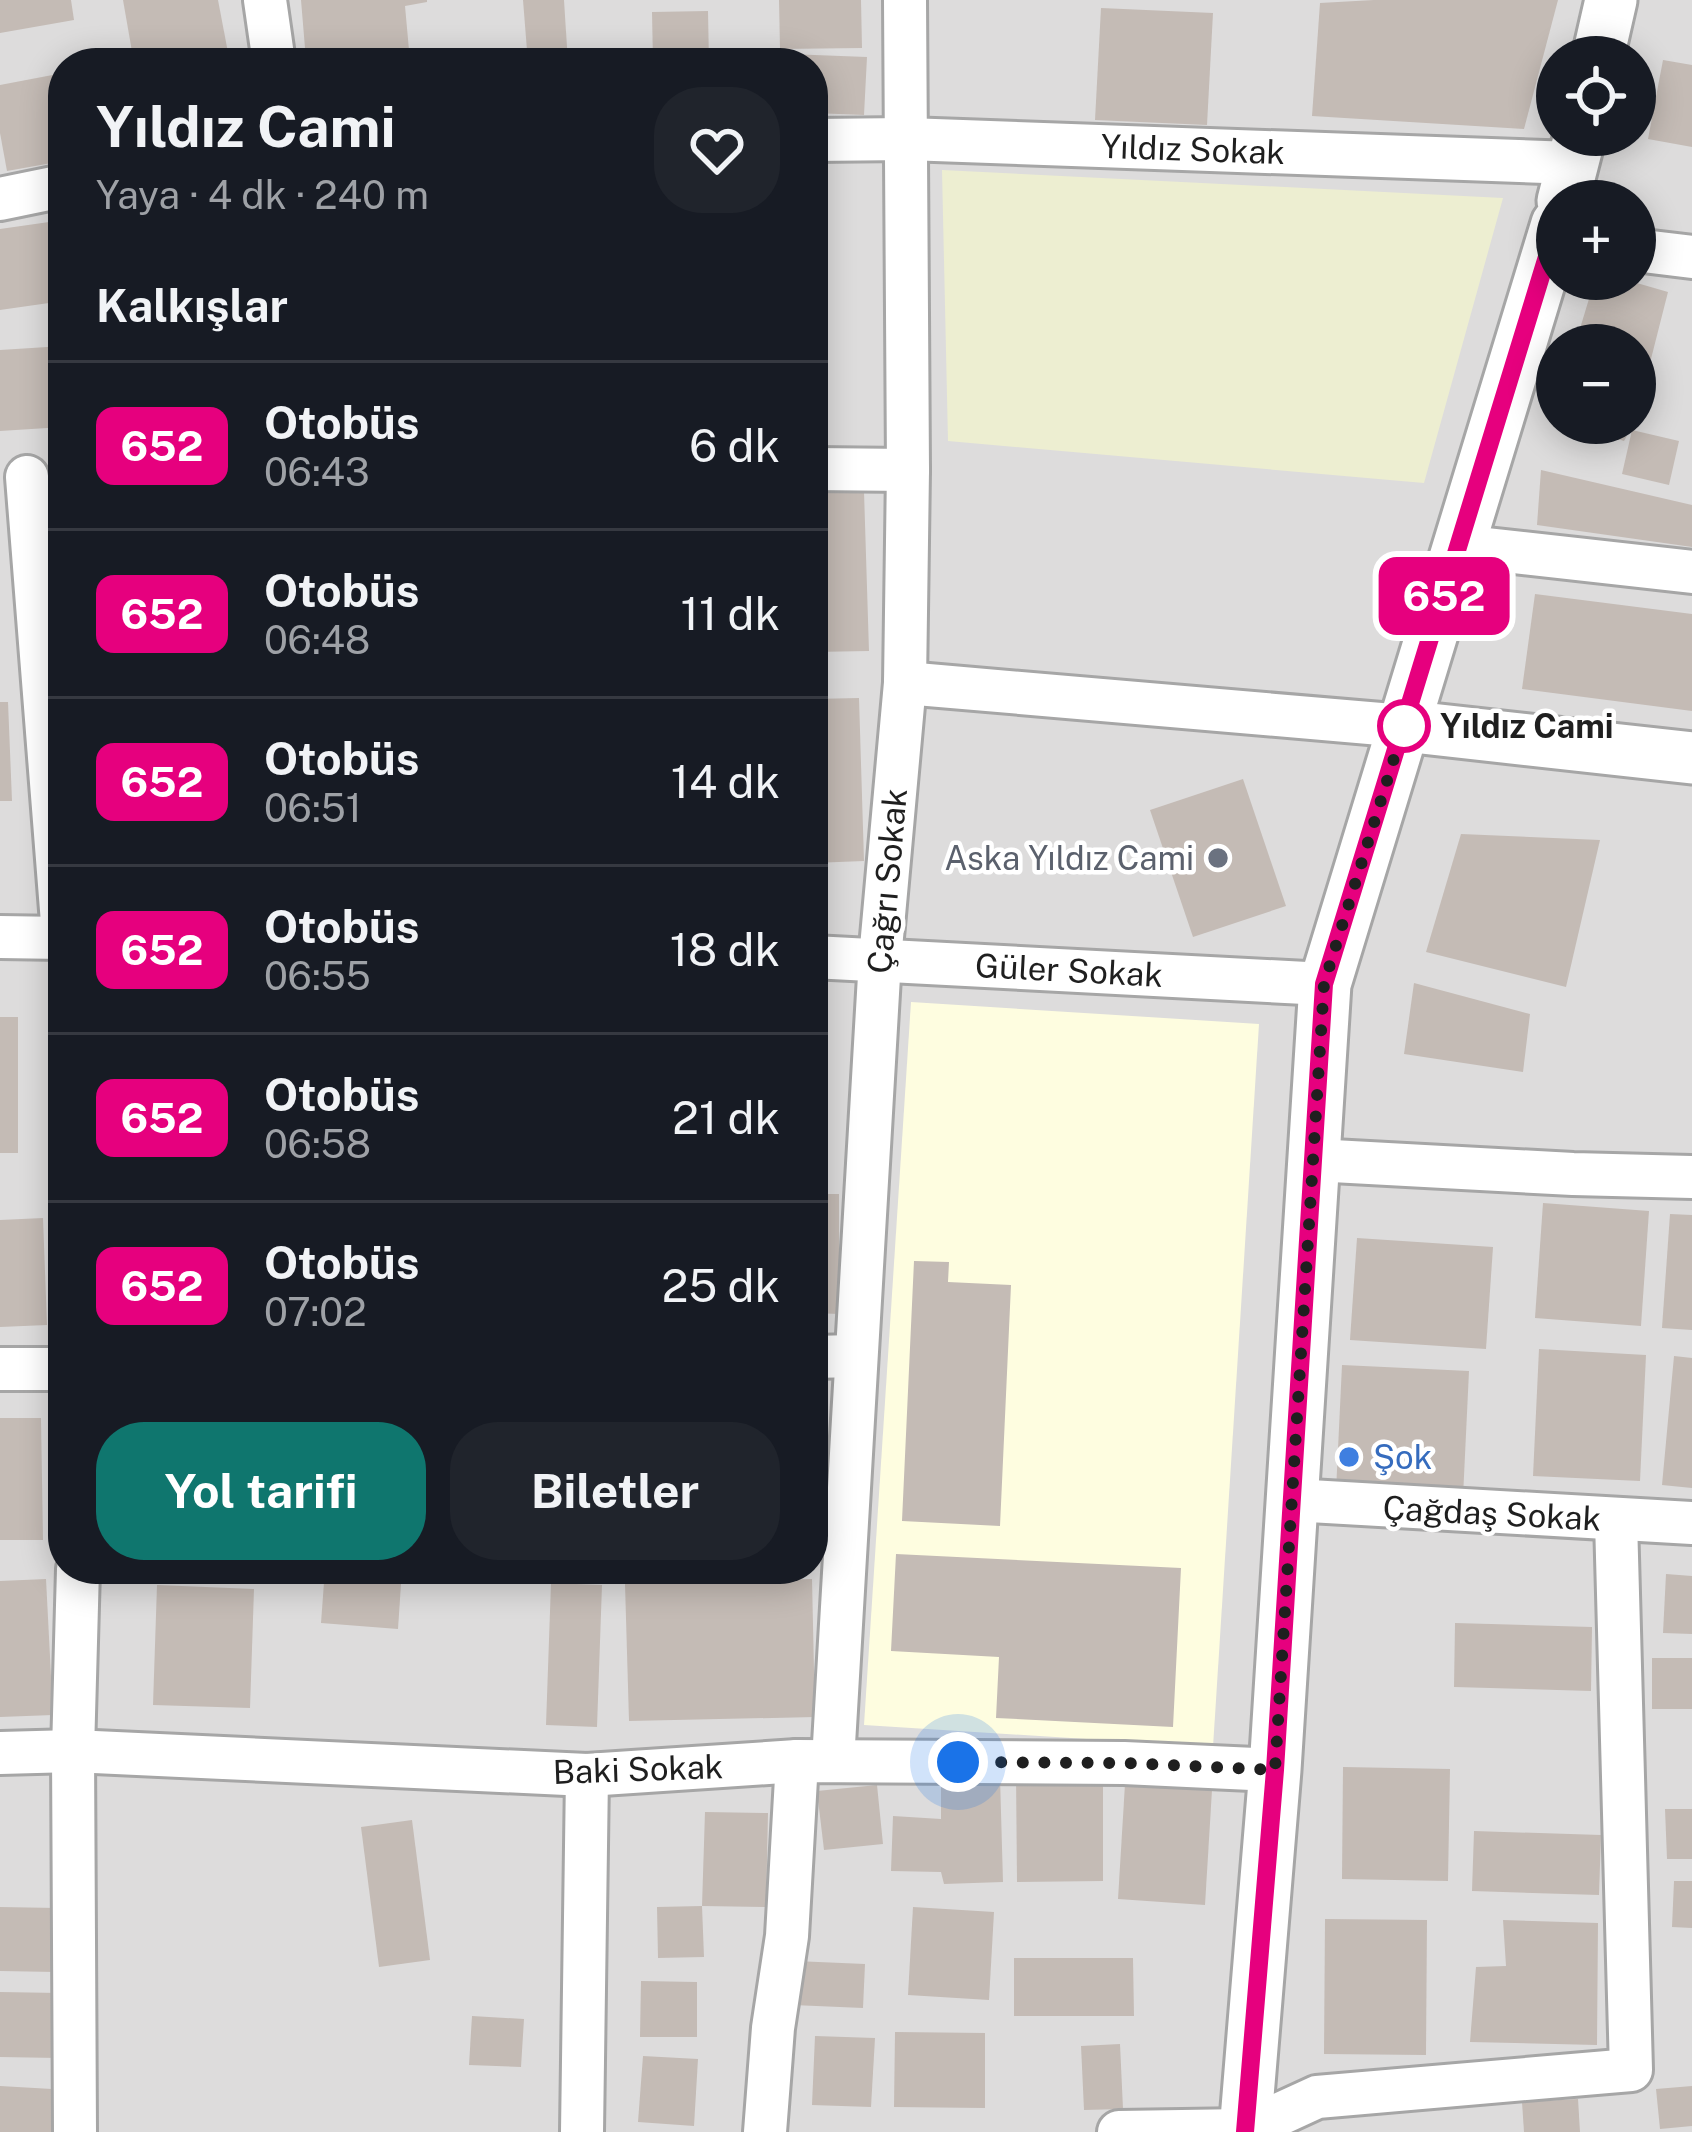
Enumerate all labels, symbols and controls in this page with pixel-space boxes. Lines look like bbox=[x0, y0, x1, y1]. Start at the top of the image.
map controls bbox=[1536, 36, 1656, 444]
button: locate bbox=[1536, 36, 1656, 156]
button: heart bbox=[654, 87, 780, 213]
text: Yıldız Cami bbox=[96, 93, 396, 160]
street label: Yıldız Sokak bbox=[1100, 127, 1286, 171]
text: Yaya · 4 dk · 240 m bbox=[96, 172, 429, 218]
button: + bbox=[1536, 180, 1656, 300]
text: Kalkışlar bbox=[96, 279, 288, 332]
button: − bbox=[1536, 324, 1656, 444]
text: Otobüs bbox=[264, 396, 419, 449]
text: 6 dk bbox=[689, 419, 780, 472]
text: 652 bbox=[121, 421, 203, 470]
text: 06:43 bbox=[264, 449, 370, 495]
line badge: 652 bbox=[1375, 557, 1513, 635]
text: Otobüs bbox=[264, 564, 419, 617]
text: 652 bbox=[1403, 571, 1485, 620]
text: 11 dk bbox=[681, 587, 780, 640]
text: 652 bbox=[121, 589, 203, 638]
text: 06:48 bbox=[264, 617, 370, 663]
marker: Yıldız Cami bbox=[1379, 701, 1429, 751]
place label: Yıldız Cami bbox=[1440, 707, 1613, 745]
text: Otobüs bbox=[264, 732, 419, 785]
text: 14 dk bbox=[671, 755, 780, 808]
text: 652 bbox=[121, 757, 203, 806]
text: 06:51 bbox=[264, 785, 362, 831]
street label: Çağrı Sokak bbox=[860, 787, 914, 975]
place label: Aska Yıldız Cami bbox=[944, 839, 1194, 877]
marker: Aska Yıldız Cami bbox=[1205, 845, 1231, 871]
text: Otobüs bbox=[264, 900, 419, 953]
text: 18 dk bbox=[670, 923, 780, 976]
text: 652 bbox=[121, 925, 203, 974]
street label: Güler Sokak bbox=[974, 946, 1164, 994]
text: 06:55 bbox=[264, 953, 371, 999]
text: Otobüs bbox=[264, 1068, 419, 1121]
text: 21 dk bbox=[672, 1091, 780, 1144]
text: 652 bbox=[121, 1093, 203, 1142]
text: 06:58 bbox=[264, 1121, 371, 1167]
text: Otobüs bbox=[264, 1236, 419, 1289]
text: 25 dk bbox=[662, 1259, 780, 1312]
text: 652 bbox=[121, 1261, 203, 1310]
text: 07:02 bbox=[264, 1289, 366, 1335]
button: Yol tarifi bbox=[96, 1422, 426, 1560]
button: Biletler bbox=[450, 1422, 780, 1560]
place label: Şok bbox=[1373, 1438, 1432, 1476]
marker: Şok bbox=[1336, 1444, 1362, 1470]
street label: Çağdaş Sokak bbox=[1382, 1488, 1602, 1538]
your location bbox=[928, 1732, 988, 1792]
street label: Baki Sokak bbox=[552, 1747, 724, 1791]

